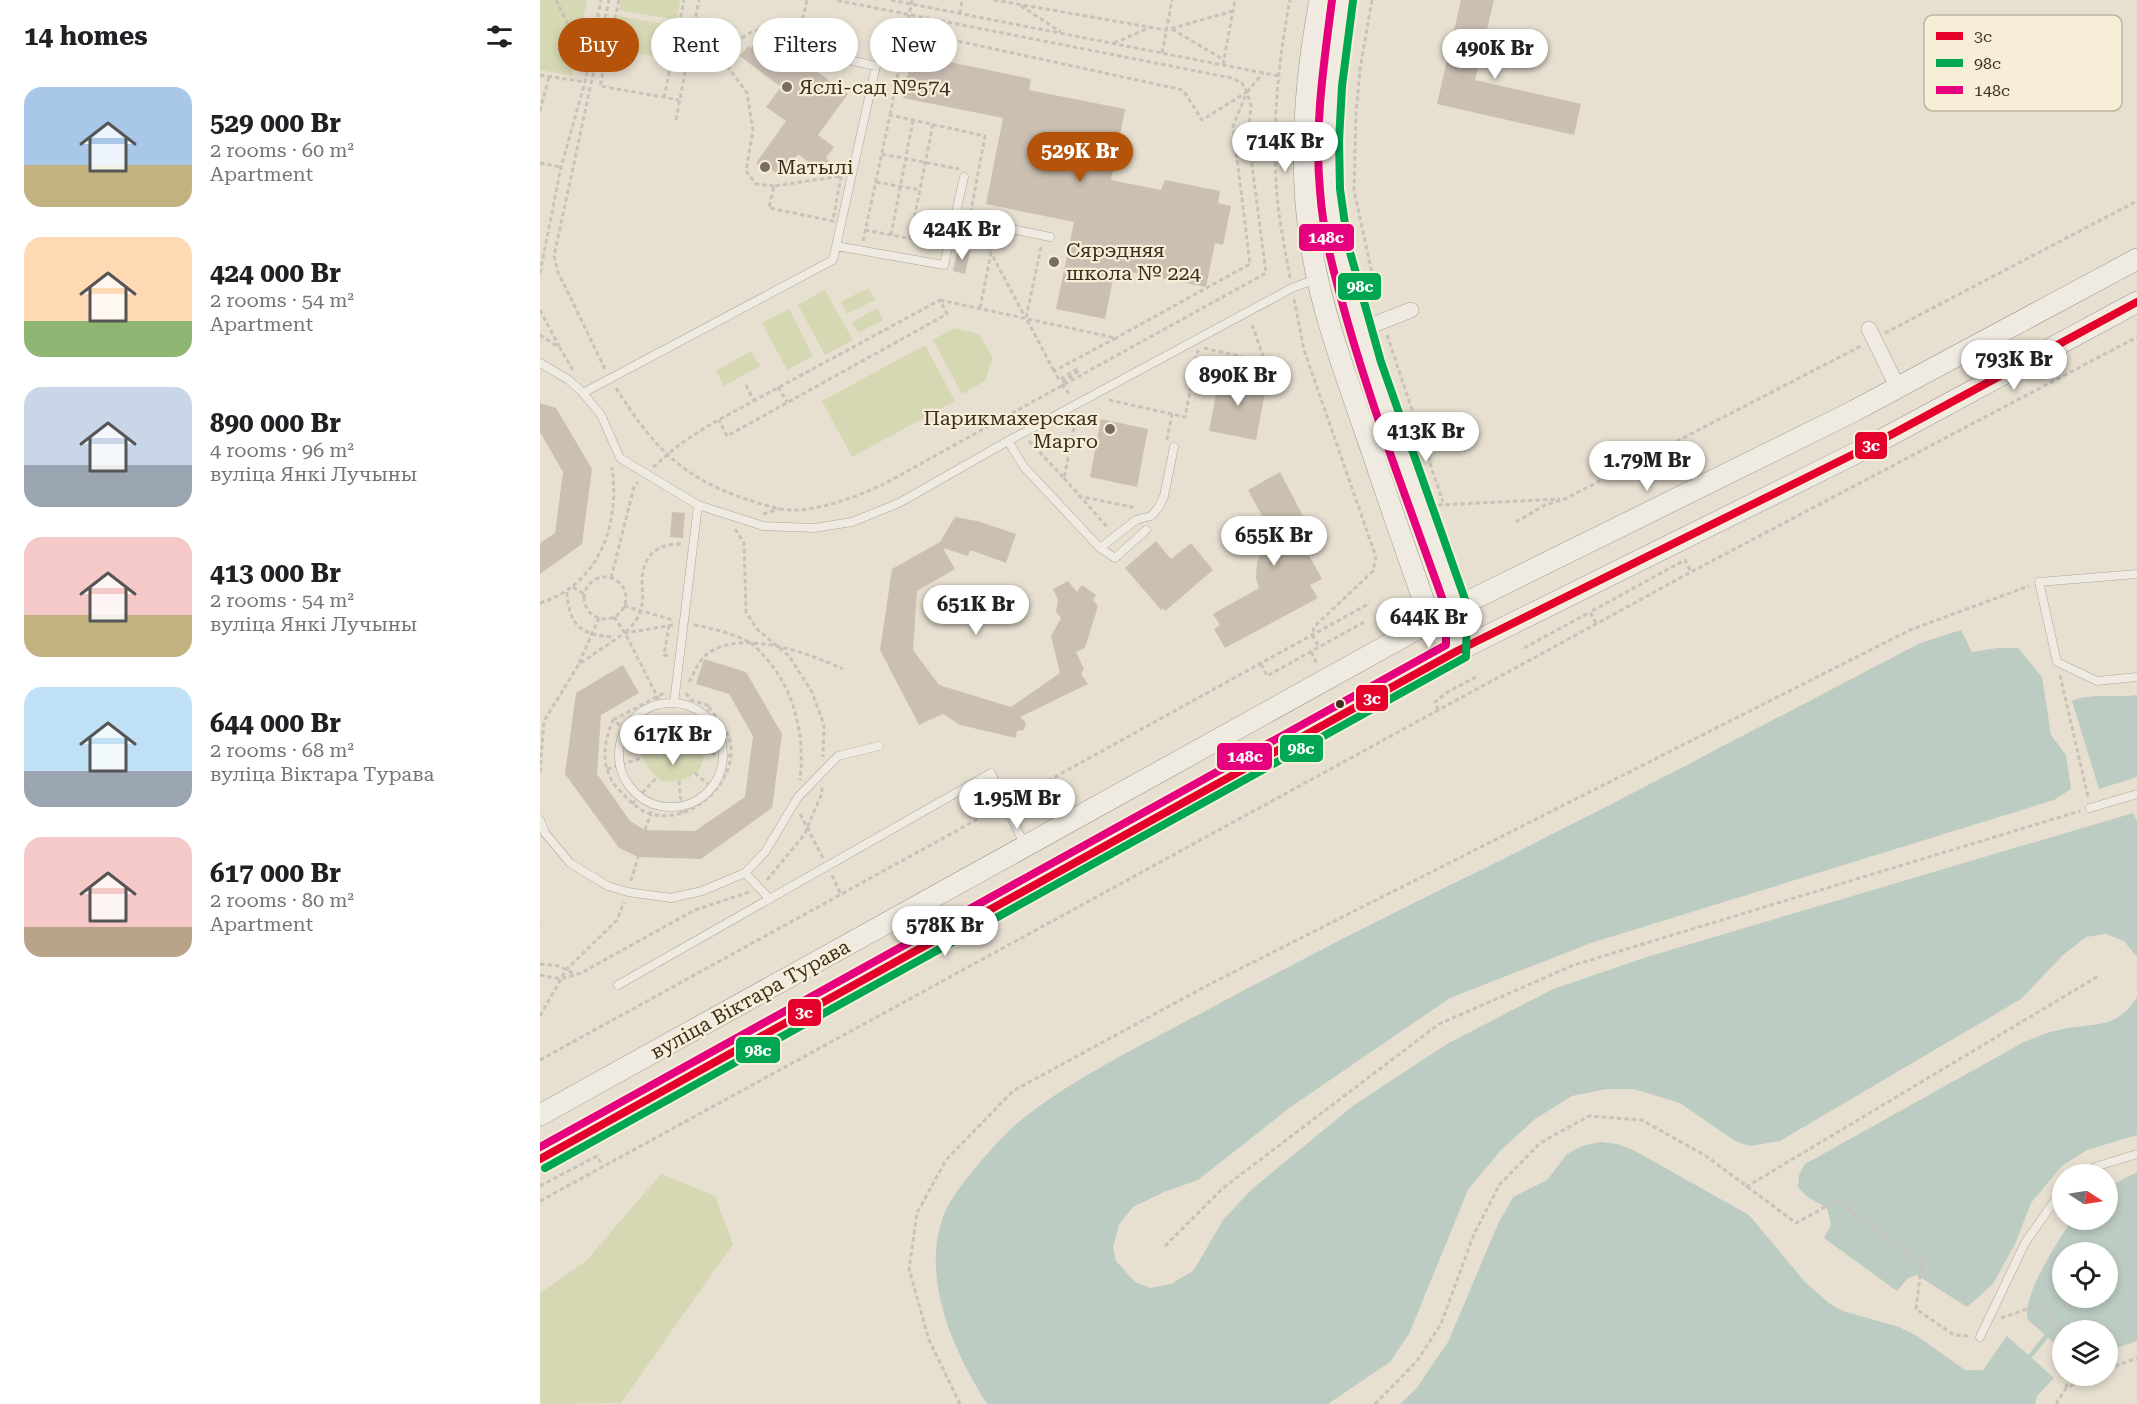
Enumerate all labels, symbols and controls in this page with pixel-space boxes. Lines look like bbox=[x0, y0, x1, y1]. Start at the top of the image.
legend bbox=[1924, 15, 2122, 111]
chip: Buy bbox=[558, 18, 639, 72]
chip: Rent bbox=[651, 18, 741, 72]
chip: Filters bbox=[753, 18, 858, 72]
chip: New bbox=[870, 18, 957, 72]
icon: filters bbox=[483, 20, 516, 53]
text: 14 homes bbox=[24, 21, 148, 51]
text: 3с bbox=[1974, 27, 1992, 46]
pin: 490K Br bbox=[1440, 29, 1550, 80]
text: 490K Br bbox=[1456, 36, 1534, 60]
text: 98с bbox=[1974, 54, 2001, 73]
place label: Яслі-сад №574 bbox=[799, 75, 951, 99]
marker: Яслі-сад №574 bbox=[780, 80, 794, 94]
text: 148с bbox=[1974, 81, 2010, 100]
text: 529 000 Br bbox=[210, 108, 341, 138]
icon: home bbox=[72, 111, 144, 183]
pin: 714K Br bbox=[1230, 122, 1340, 173]
text: 714K Br bbox=[1246, 129, 1324, 153]
pin: 529K Br bbox=[1025, 132, 1135, 183]
text: 2 rooms · 60 m² bbox=[210, 138, 354, 162]
text: 529K Br bbox=[1041, 139, 1119, 163]
place label: Матылі bbox=[777, 155, 853, 179]
marker: Матылі bbox=[758, 160, 772, 174]
text: Apartment bbox=[210, 162, 313, 186]
pin: 424K Br bbox=[907, 210, 1017, 261]
text: 424K Br bbox=[923, 217, 1001, 241]
line badge: 148с bbox=[1298, 223, 1355, 252]
text: 148с bbox=[1308, 228, 1344, 247]
place label: Сярэдняя школа № 224 bbox=[1066, 238, 1202, 285]
marker: Сярэдняя школа № 224 bbox=[1047, 255, 1061, 269]
text: 424 000 Br bbox=[210, 258, 341, 288]
icon: home bbox=[72, 261, 144, 333]
line badge: 98с bbox=[1337, 272, 1382, 301]
text: 98с bbox=[1346, 277, 1374, 296]
text: 2 rooms · 54 m² bbox=[210, 288, 354, 312]
text: Apartment bbox=[210, 312, 313, 336]
pin: 793K Br bbox=[1959, 340, 2069, 391]
text: 793K Br bbox=[1975, 347, 2053, 371]
pin: 890K Br bbox=[1183, 356, 1293, 407]
text: 890K Br bbox=[1199, 363, 1277, 387]
place label: Парикмахерская Марго bbox=[923, 406, 1098, 453]
text: 890 000 Br bbox=[210, 408, 341, 438]
icon: home bbox=[72, 411, 144, 483]
pin: 413K Br bbox=[1371, 412, 1481, 463]
text: 413K Br bbox=[1387, 419, 1465, 443]
marker: Парикмахерская Марго bbox=[1103, 422, 1117, 436]
line badge: 3с bbox=[1854, 431, 1888, 460]
text: 3с bbox=[1862, 436, 1880, 455]
text: 4 rooms · 96 m² bbox=[210, 438, 354, 462]
pin: 1.79M Br bbox=[1585, 441, 1709, 492]
text: 1.79M Br bbox=[1603, 448, 1691, 472]
text: вуліца Янкі Лучыны bbox=[210, 462, 417, 486]
pin: 655K Br bbox=[1219, 516, 1329, 567]
text: 655K Br bbox=[1235, 523, 1313, 547]
text: 413 000 Br bbox=[210, 558, 341, 588]
icon: home bbox=[72, 561, 144, 633]
pin: 651K Br bbox=[921, 585, 1031, 636]
text: 2 rooms · 54 m² bbox=[210, 588, 354, 612]
text: 651K Br bbox=[937, 592, 1015, 616]
pin: 644K Br bbox=[1374, 598, 1484, 649]
text: 644K Br bbox=[1390, 605, 1468, 629]
text: вуліца Янкі Лучыны bbox=[210, 612, 417, 636]
line badge: 3с bbox=[1355, 684, 1389, 712]
text: 3с bbox=[1363, 689, 1381, 708]
unlabelled marker bbox=[1334, 698, 1346, 710]
text: 644 000 Br bbox=[210, 708, 341, 738]
icon: home bbox=[72, 711, 144, 783]
pin: 617K Br bbox=[618, 715, 728, 766]
text: 617K Br bbox=[634, 722, 712, 746]
line badge: 98с bbox=[1279, 734, 1324, 763]
text: 2 rooms · 68 m² bbox=[210, 738, 354, 762]
text: 98с bbox=[1287, 739, 1315, 758]
line badge: 148с bbox=[1216, 742, 1273, 771]
text: 148с bbox=[1227, 747, 1263, 766]
text: вуліца Віктара Турава bbox=[210, 762, 434, 786]
pin: 1.95M Br bbox=[955, 779, 1079, 830]
text: 1.95M Br bbox=[973, 786, 1061, 810]
text: 617 000 Br bbox=[210, 858, 341, 888]
icon: home bbox=[72, 861, 144, 933]
text: 2 rooms · 80 m² bbox=[210, 888, 354, 912]
pin: 578K Br bbox=[890, 906, 1000, 957]
text: Apartment bbox=[210, 912, 313, 936]
text: 578K Br bbox=[906, 913, 984, 937]
street label: вуліца Віктара Турава bbox=[646, 934, 854, 1064]
line badge: 3с bbox=[787, 998, 822, 1027]
text: 3с bbox=[795, 1003, 813, 1022]
line badge: 98с bbox=[735, 1036, 781, 1064]
text: 98с bbox=[744, 1041, 772, 1060]
north arrow bbox=[2052, 1164, 2118, 1230]
map controls bbox=[2052, 1164, 2118, 1386]
button: locate bbox=[2052, 1242, 2118, 1308]
button: layers bbox=[2052, 1320, 2118, 1386]

